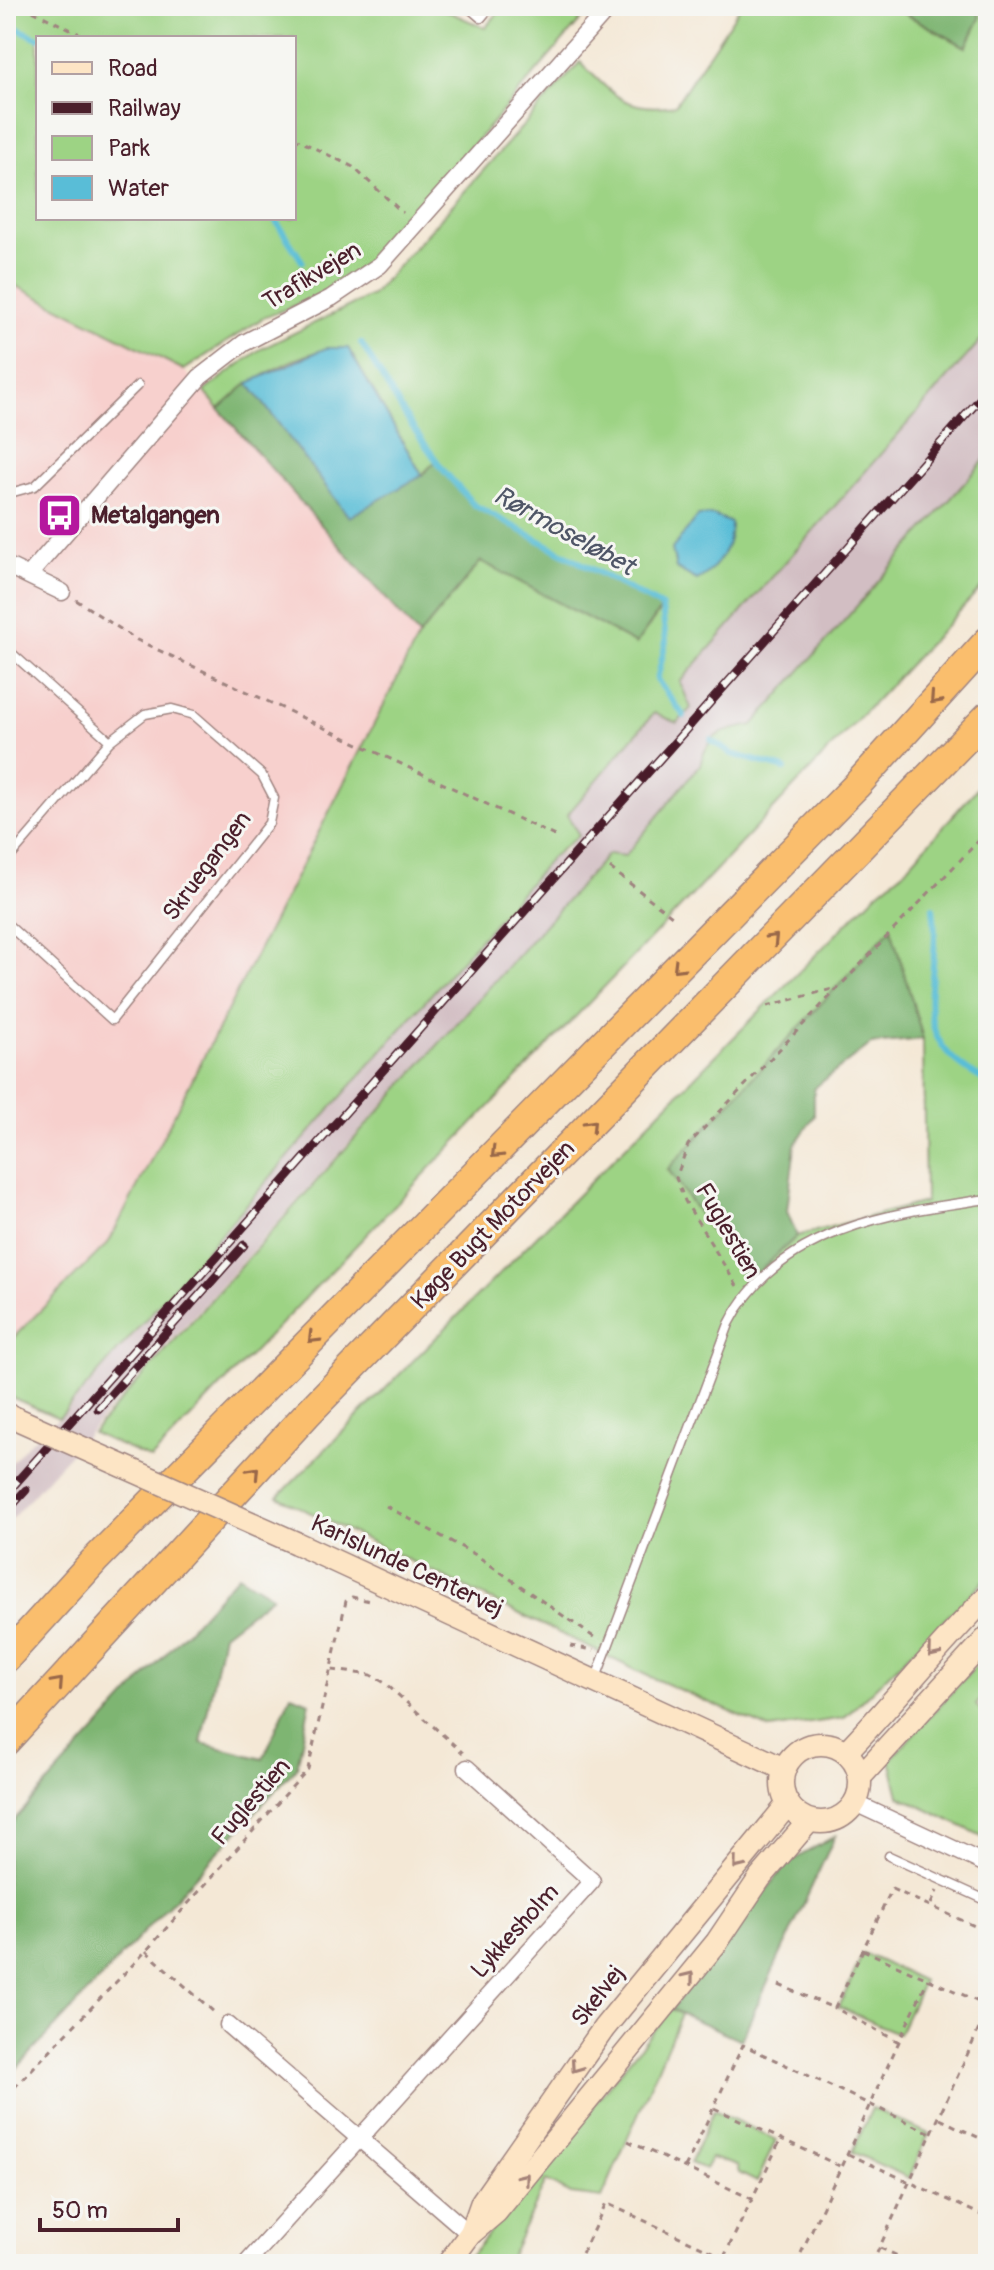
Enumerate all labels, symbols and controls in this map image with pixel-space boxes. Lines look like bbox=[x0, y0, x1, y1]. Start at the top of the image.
legend bbox=[36, 36, 296, 220]
text: Road bbox=[108, 54, 158, 83]
text: Railway bbox=[108, 94, 181, 123]
text: Park bbox=[108, 134, 150, 163]
text: Water bbox=[108, 174, 169, 203]
street label: Trafikvejen bbox=[258, 235, 366, 317]
water label: Rørmoseløbet bbox=[488, 479, 642, 584]
bus stop icon: Metalgangen bbox=[36, 491, 84, 539]
place label: Metalgangen bbox=[91, 501, 220, 530]
one-way arrow bbox=[931, 689, 945, 704]
street label: Skruegangen bbox=[156, 806, 258, 926]
one-way arrow bbox=[764, 934, 778, 948]
one-way arrow bbox=[673, 958, 687, 972]
one-way arrow bbox=[582, 1120, 596, 1134]
street label: Køge Bugt Motorvejen bbox=[405, 1135, 581, 1315]
one-way arrow bbox=[491, 1144, 505, 1158]
street label: Fuglestien bbox=[689, 1178, 767, 1284]
one-way arrow bbox=[308, 1329, 323, 1343]
one-way arrow bbox=[244, 1466, 258, 1481]
street label: Karlslunde Centervej bbox=[306, 1509, 508, 1623]
one-way arrow bbox=[928, 1643, 943, 1657]
one-way arrow bbox=[49, 1678, 64, 1692]
street label: Fuglestien bbox=[205, 1753, 297, 1851]
one-way arrow bbox=[733, 1855, 748, 1870]
street label: Lykkesholm bbox=[465, 1878, 565, 1984]
street label: Skelvej bbox=[565, 1960, 631, 2032]
one-way arrow bbox=[679, 1972, 694, 1986]
one-way arrow bbox=[571, 2059, 586, 2073]
one-way arrow bbox=[514, 2173, 529, 2187]
scale bar bbox=[40, 2182, 178, 2232]
text: 50 m bbox=[52, 2196, 108, 2225]

